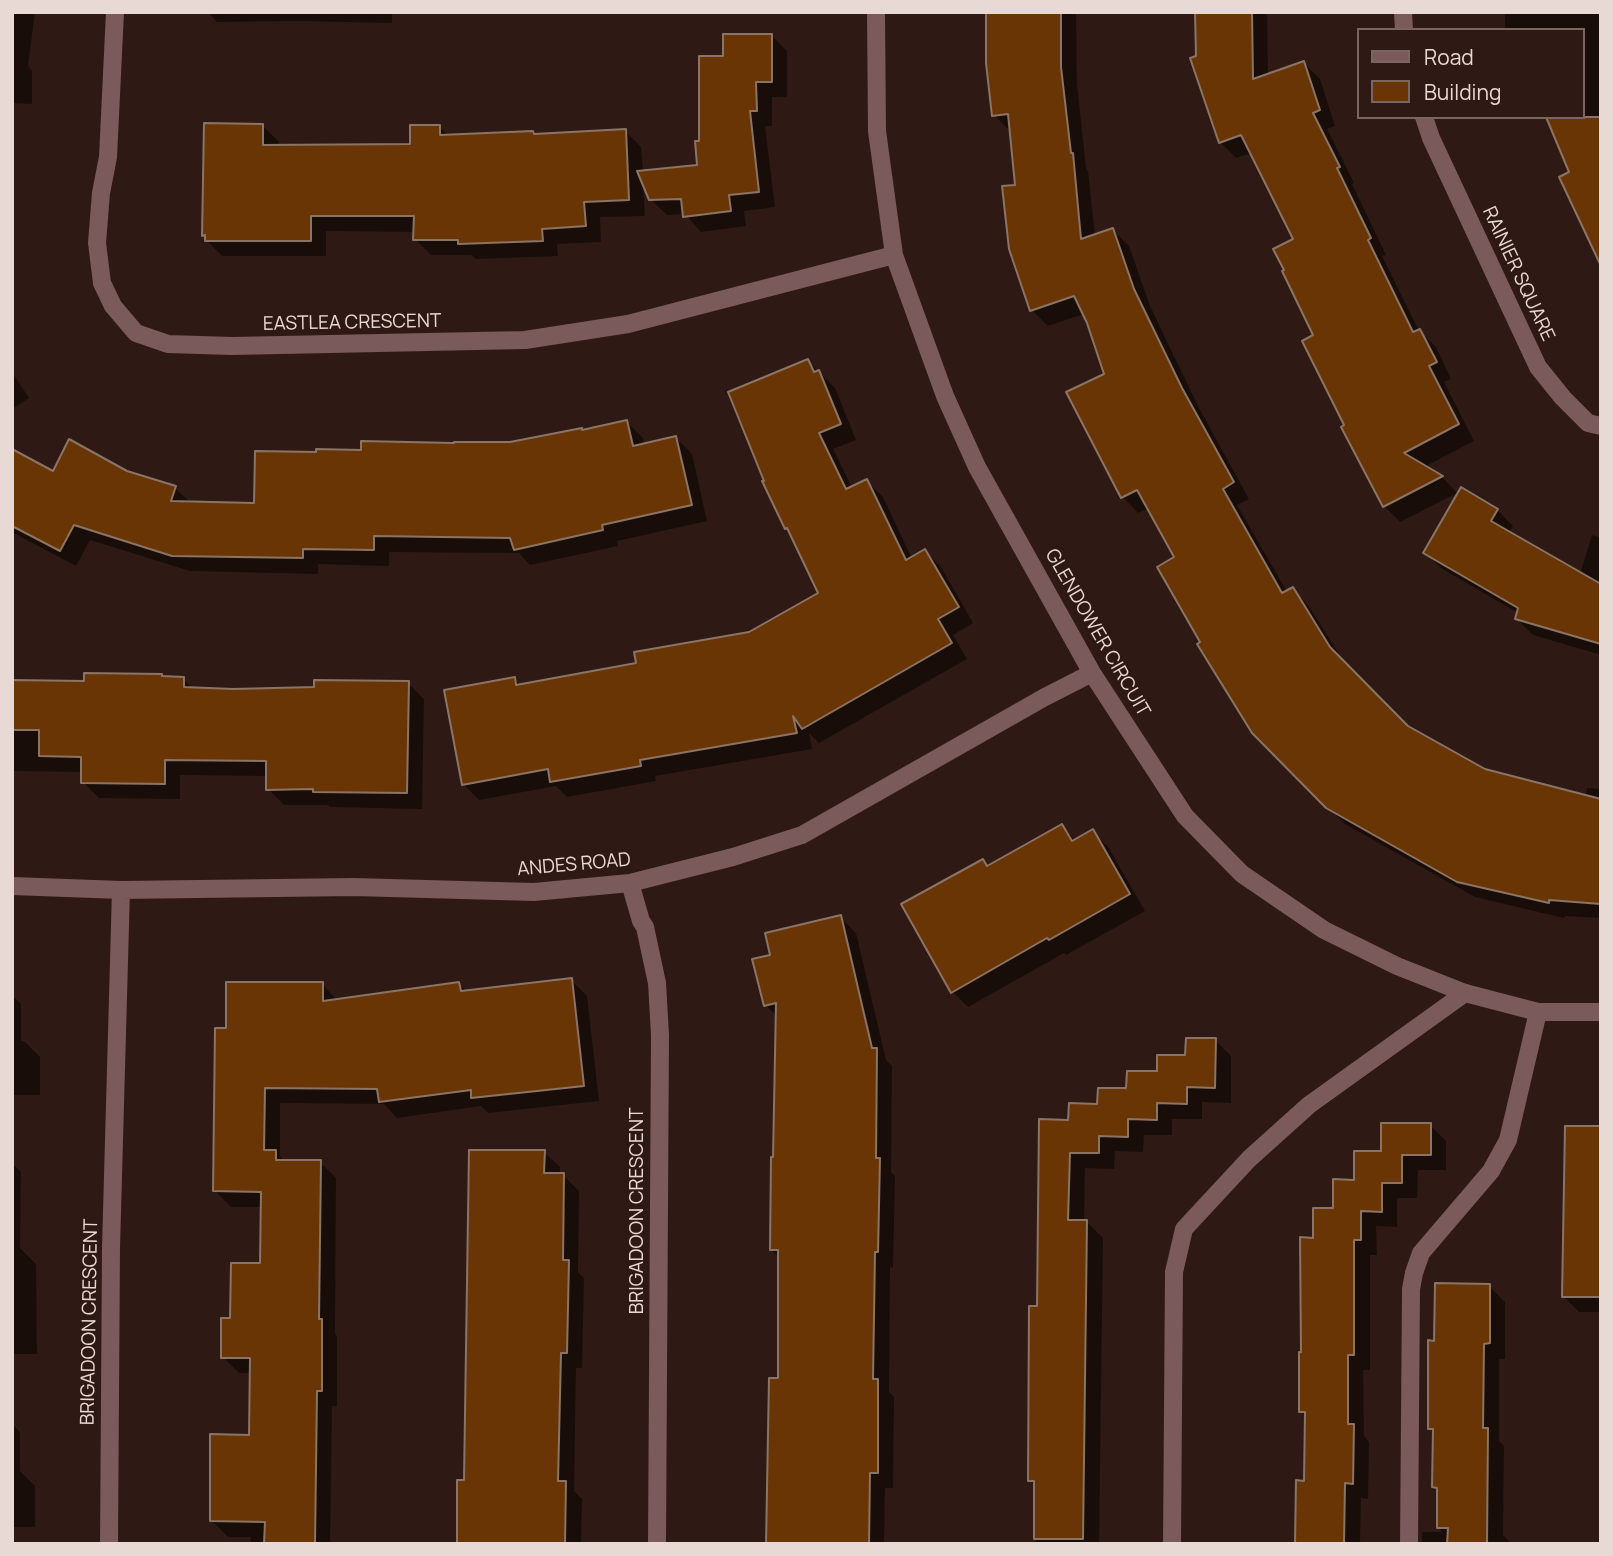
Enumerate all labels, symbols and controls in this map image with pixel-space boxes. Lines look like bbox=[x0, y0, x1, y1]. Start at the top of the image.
legend bbox=[1358, 28, 1585, 119]
text: Road bbox=[1424, 43, 1474, 71]
text: Building bbox=[1424, 78, 1501, 106]
street label: RAINIER SQUARE bbox=[1477, 203, 1559, 345]
street label: EASTLEA CRESCENT bbox=[263, 310, 441, 336]
street label: GLENDOWER CIRCUIT bbox=[1040, 545, 1154, 721]
street label: ANDES ROAD bbox=[516, 849, 632, 881]
street label: BRIGADOON CRESCENT bbox=[627, 1108, 649, 1314]
street label: BRIGADOON CRESCENT bbox=[77, 1219, 103, 1425]

